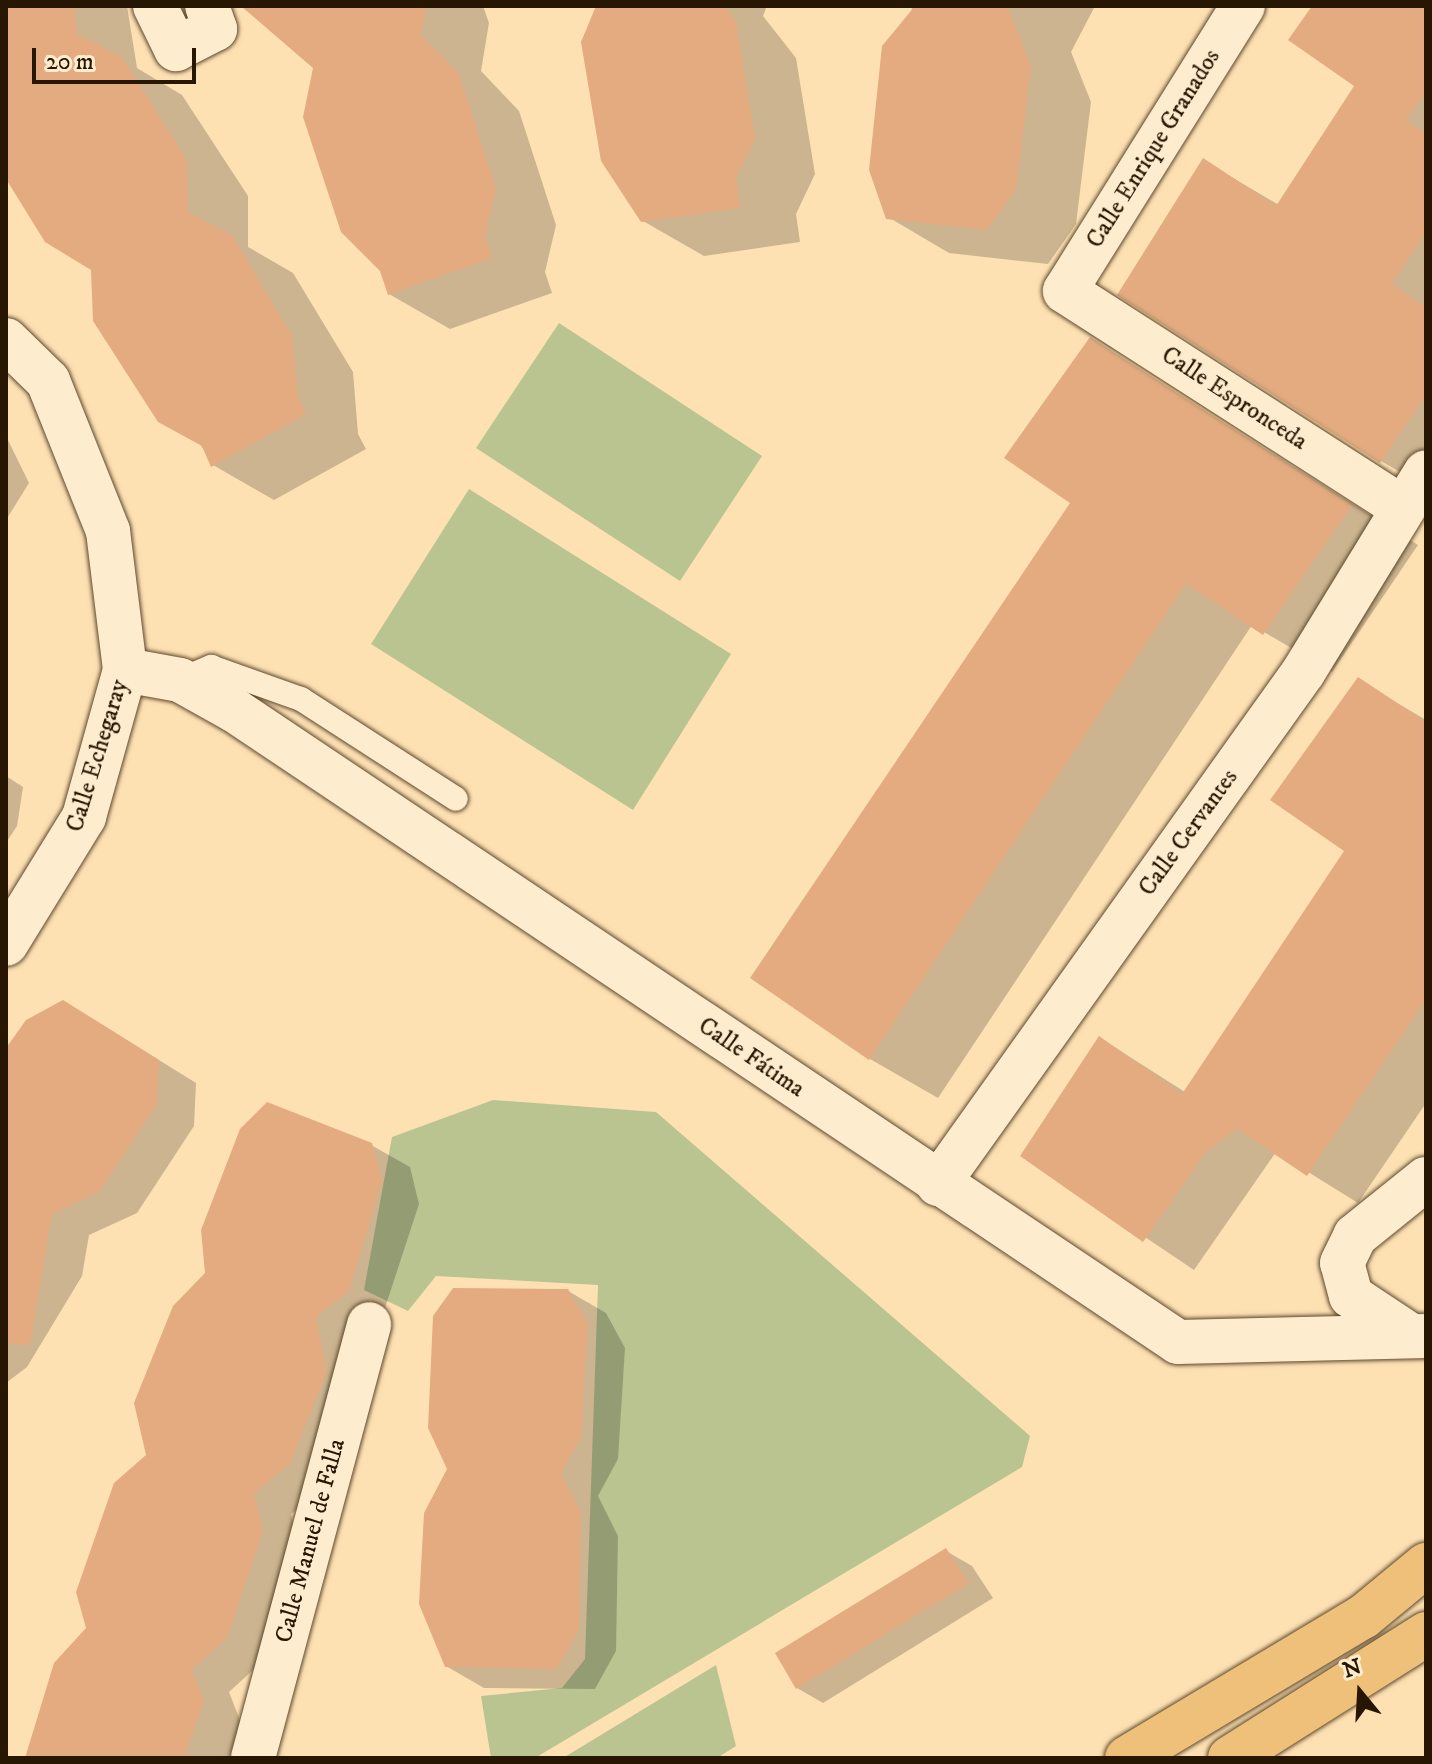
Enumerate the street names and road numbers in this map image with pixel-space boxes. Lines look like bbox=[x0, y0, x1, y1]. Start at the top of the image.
street label: Calle Enrique Granados bbox=[1081, 44, 1227, 254]
street label: Calle Espronceda bbox=[1156, 341, 1312, 457]
street label: Calle Echegaray bbox=[61, 676, 135, 836]
street label: Calle Cervantes bbox=[1133, 764, 1245, 902]
street label: Calle Fátima bbox=[692, 1012, 810, 1104]
street label: Calle Manuel de Falla bbox=[270, 1436, 352, 1646]

